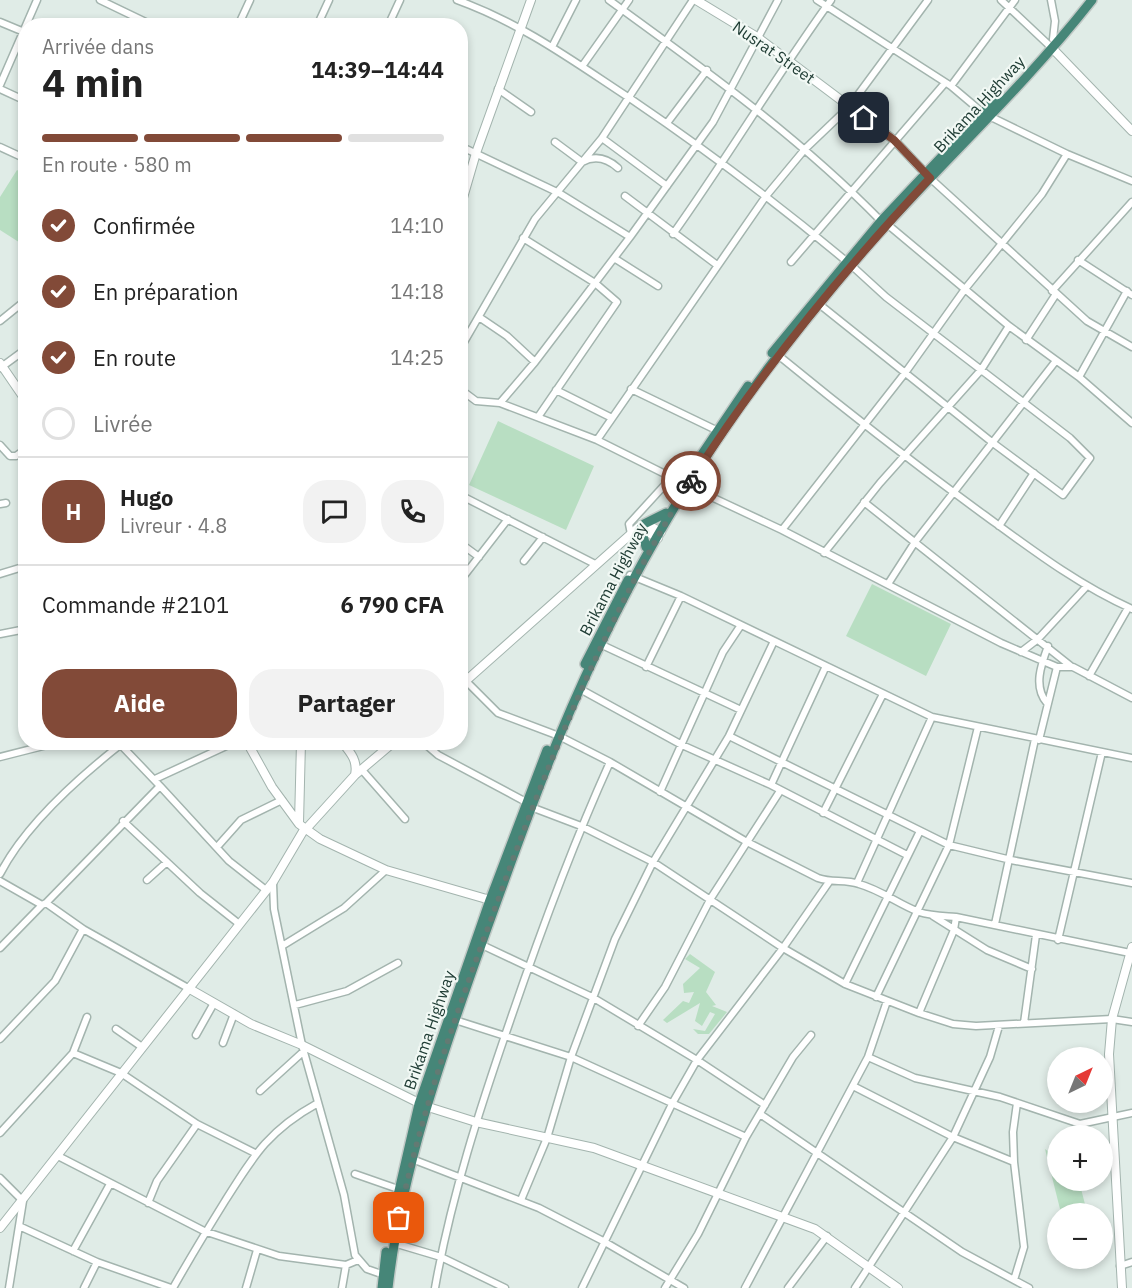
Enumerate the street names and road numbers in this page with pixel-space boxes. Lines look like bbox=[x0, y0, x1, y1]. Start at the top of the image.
street label: Nusrat Street bbox=[729, 16, 819, 88]
street label: Brikama Highway bbox=[929, 52, 1029, 156]
street label: Brikama Highway bbox=[575, 519, 651, 639]
street label: Brikama Highway bbox=[399, 968, 459, 1092]

